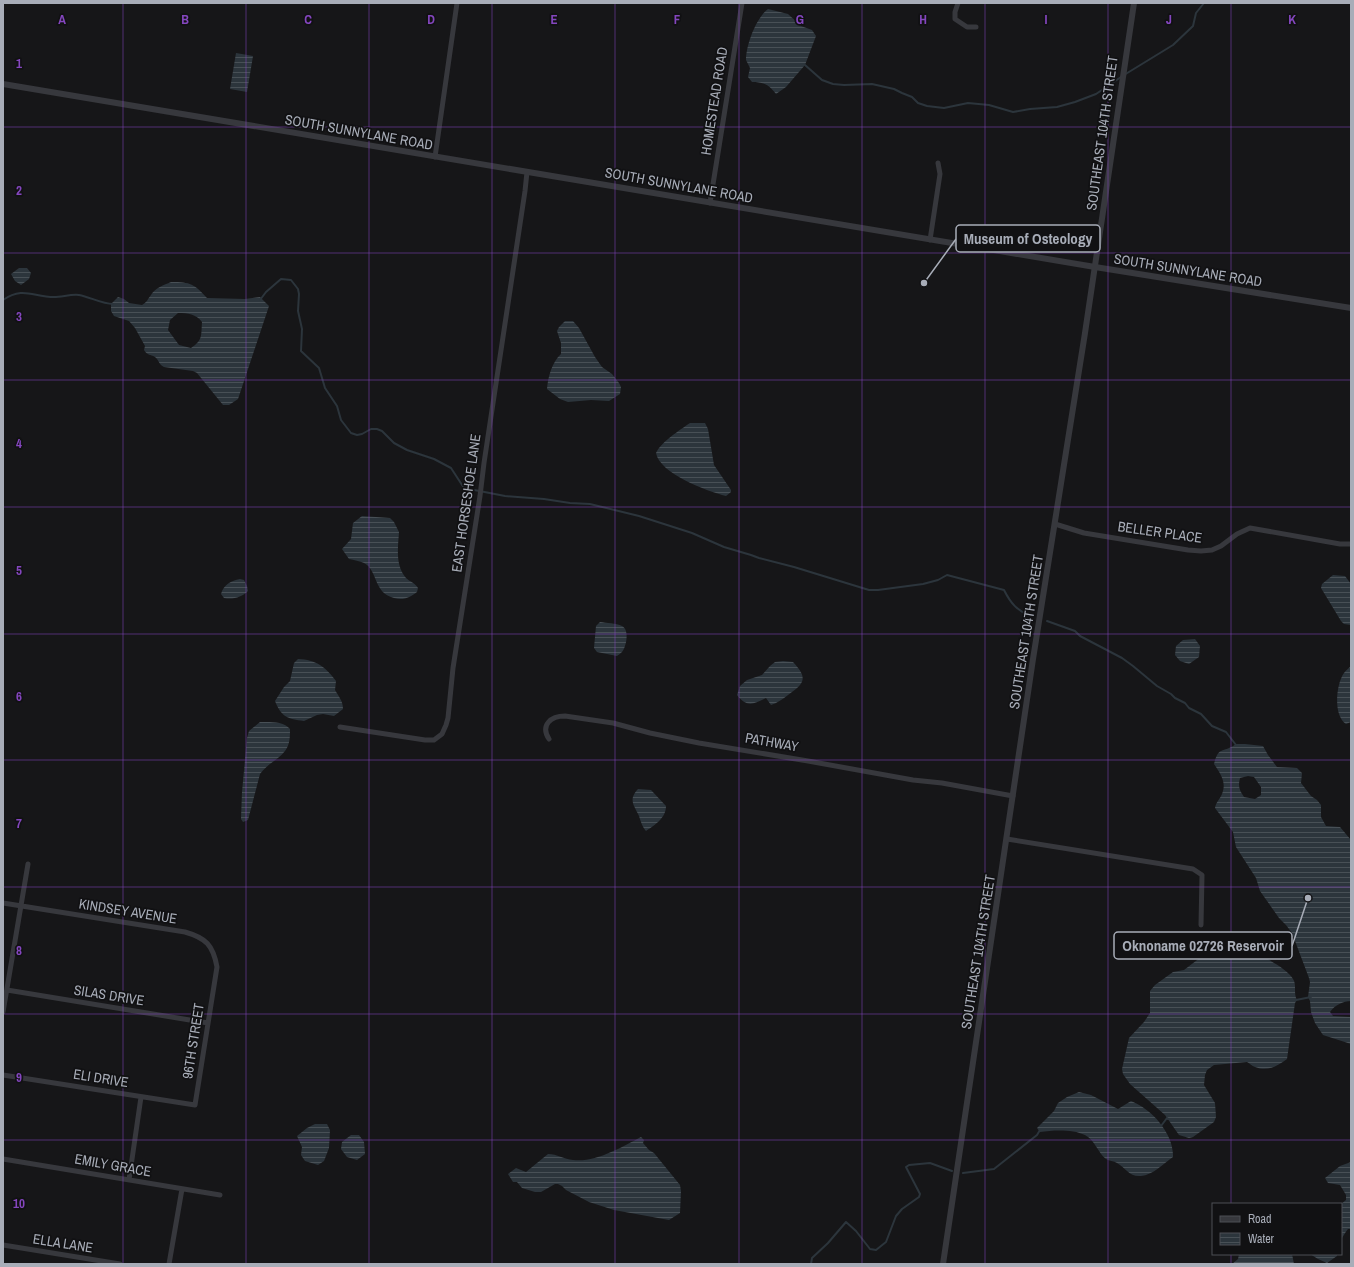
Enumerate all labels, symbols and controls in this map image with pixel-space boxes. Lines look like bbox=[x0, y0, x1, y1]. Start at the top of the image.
text: A bbox=[58, 11, 66, 28]
text: B bbox=[181, 11, 189, 28]
text: C bbox=[304, 11, 312, 28]
text: D bbox=[427, 11, 435, 28]
text: E bbox=[550, 11, 558, 28]
text: F bbox=[674, 11, 681, 28]
text: G bbox=[796, 11, 804, 28]
text: H bbox=[919, 11, 927, 28]
text: I bbox=[1045, 11, 1048, 28]
text: J bbox=[1166, 11, 1172, 28]
text: K bbox=[1288, 11, 1296, 28]
street label: HOMESTEAD ROAD bbox=[697, 46, 731, 156]
street label: SOUTHEAST 104TH STREET bbox=[1082, 54, 1122, 212]
text: 1 bbox=[16, 55, 22, 72]
street label: SOUTH SUNNYLANE ROAD bbox=[284, 110, 434, 154]
street label: SOUTH SUNNYLANE ROAD bbox=[604, 163, 754, 207]
text: 2 bbox=[16, 182, 22, 199]
callout: Museum of Osteology bbox=[956, 225, 1100, 252]
text: Museum of Osteology bbox=[964, 228, 1092, 249]
street label: SOUTH SUNNYLANE ROAD bbox=[1113, 249, 1263, 291]
text: 3 bbox=[16, 308, 22, 325]
street label: EAST HORSESHOE LANE bbox=[447, 433, 485, 573]
text: 4 bbox=[16, 435, 22, 452]
street label: BELLER PLACE bbox=[1117, 517, 1203, 547]
street label: SOUTHEAST 104TH STREET bbox=[1005, 553, 1047, 711]
text: 5 bbox=[16, 562, 22, 579]
text: 6 bbox=[16, 688, 22, 705]
street label: PATHWAY bbox=[744, 728, 800, 756]
text: 7 bbox=[16, 815, 22, 832]
street label: SOUTHEAST 104TH STREET bbox=[957, 873, 999, 1031]
street label: KINDSEY AVENUE bbox=[78, 894, 178, 928]
callout: Oknoname 02726 Reservoir bbox=[1114, 932, 1292, 959]
text: Oknoname 02726 Reservoir bbox=[1122, 935, 1284, 956]
text: 8 bbox=[16, 942, 22, 959]
street label: SILAS DRIVE bbox=[73, 981, 145, 1009]
street label: 96TH STREET bbox=[178, 1002, 208, 1080]
street label: ELI DRIVE bbox=[72, 1065, 130, 1091]
text: 9 bbox=[16, 1069, 22, 1086]
street label: EMILY GRACE bbox=[73, 1149, 153, 1181]
text: 10 bbox=[13, 1195, 25, 1212]
legend bbox=[1212, 1203, 1342, 1255]
text: Road bbox=[1248, 1211, 1272, 1227]
street label: ELLA LANE bbox=[32, 1229, 94, 1257]
text: Water bbox=[1248, 1231, 1275, 1247]

